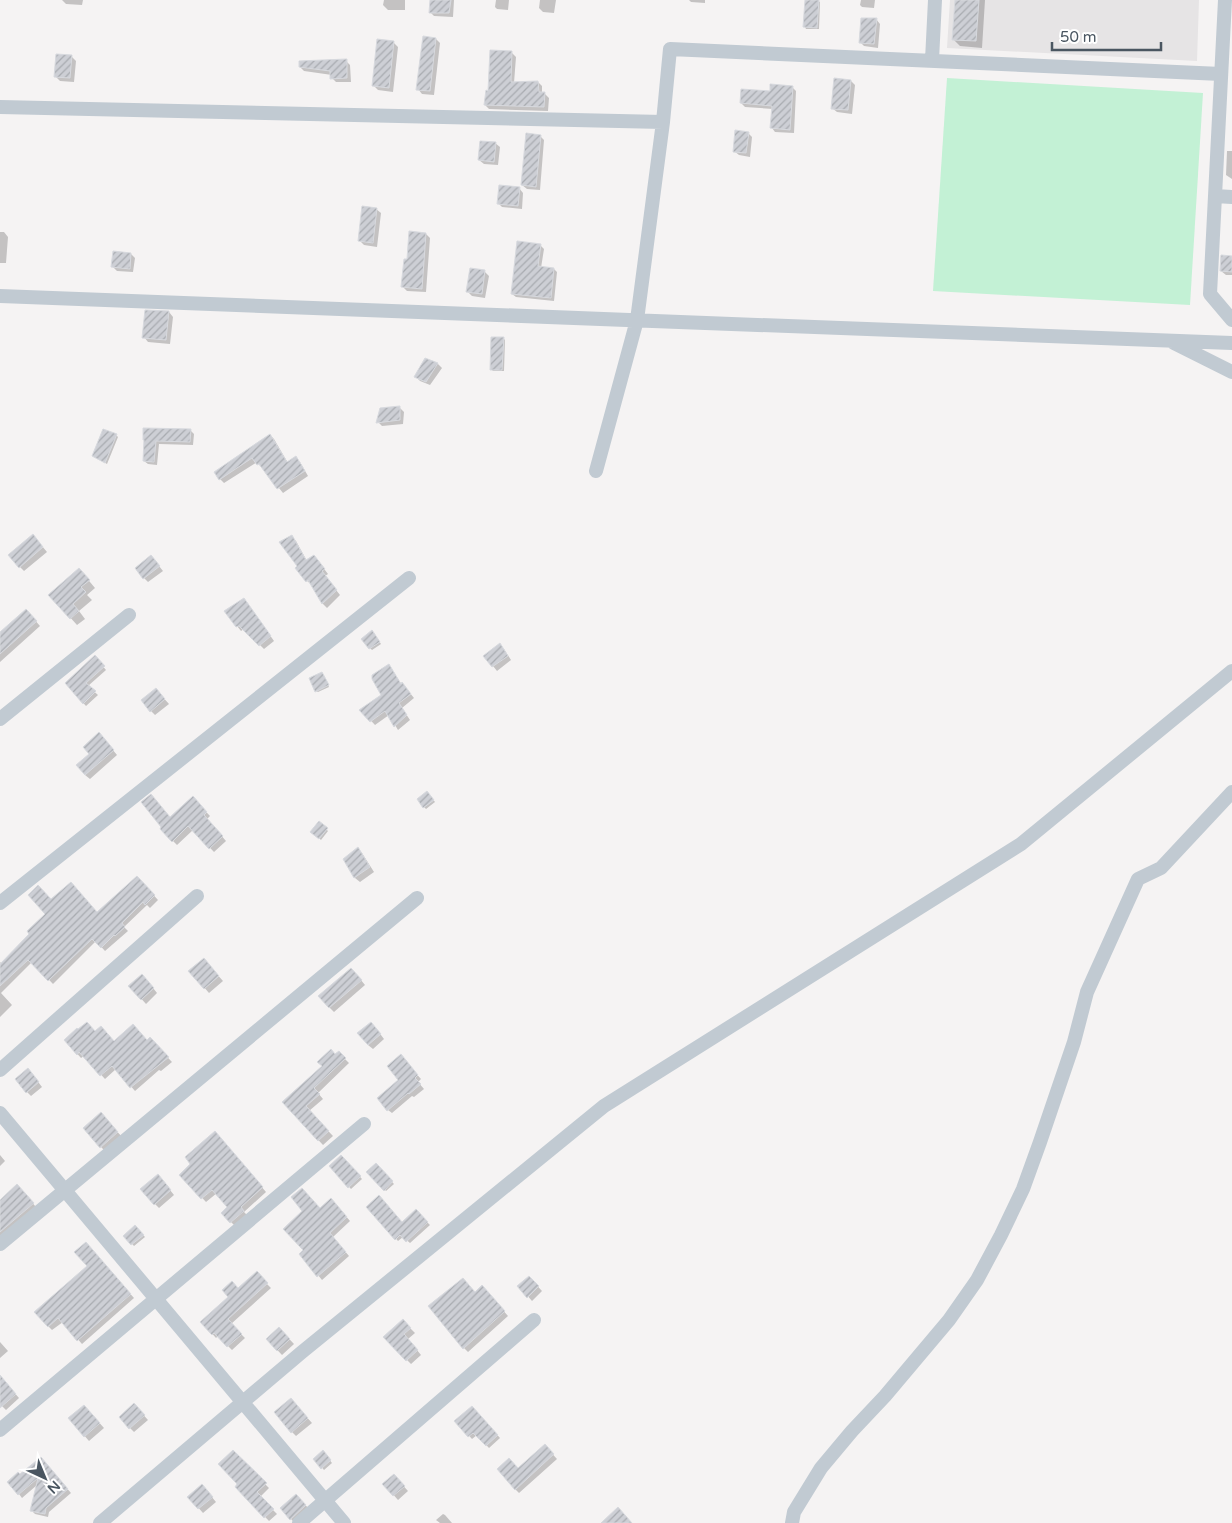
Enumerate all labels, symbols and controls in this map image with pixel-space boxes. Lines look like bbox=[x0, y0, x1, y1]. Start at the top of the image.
scale bar bbox=[1052, 20, 1161, 52]
text: 50 m bbox=[1060, 28, 1097, 46]
north arrow bbox=[20, 1453, 70, 1503]
text: N bbox=[44, 1477, 64, 1497]

